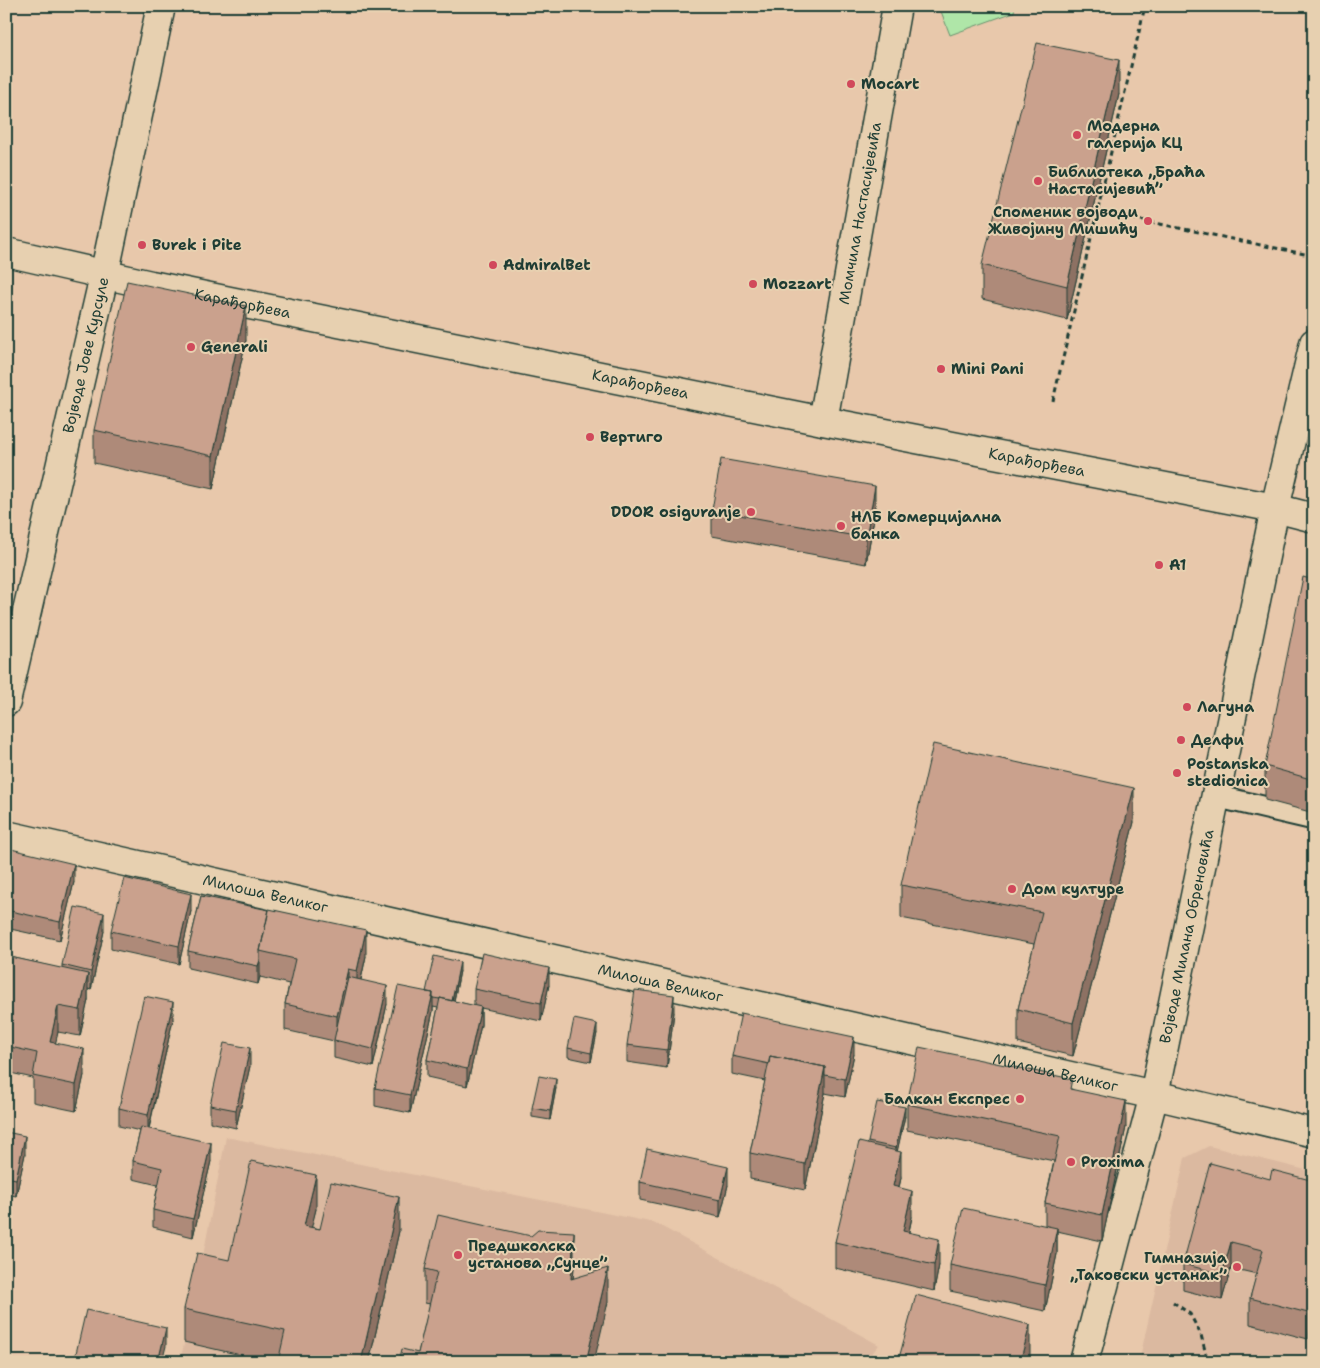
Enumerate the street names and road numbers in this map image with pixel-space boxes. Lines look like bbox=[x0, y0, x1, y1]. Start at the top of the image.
street label: Момчила Настасијевића bbox=[834, 120, 886, 306]
street label: Војводе Јове Курсуле bbox=[58, 275, 113, 435]
street label: Карађорђева bbox=[192, 284, 293, 323]
street label: Карађорђева bbox=[590, 365, 691, 404]
street label: Карађорђева bbox=[987, 443, 1087, 481]
street label: Војводе Милана Обреновића bbox=[1155, 827, 1219, 1045]
street label: Милоша Великог bbox=[201, 870, 330, 918]
street label: Милоша Великог bbox=[596, 959, 725, 1007]
street label: Милоша Великог bbox=[991, 1049, 1120, 1097]

